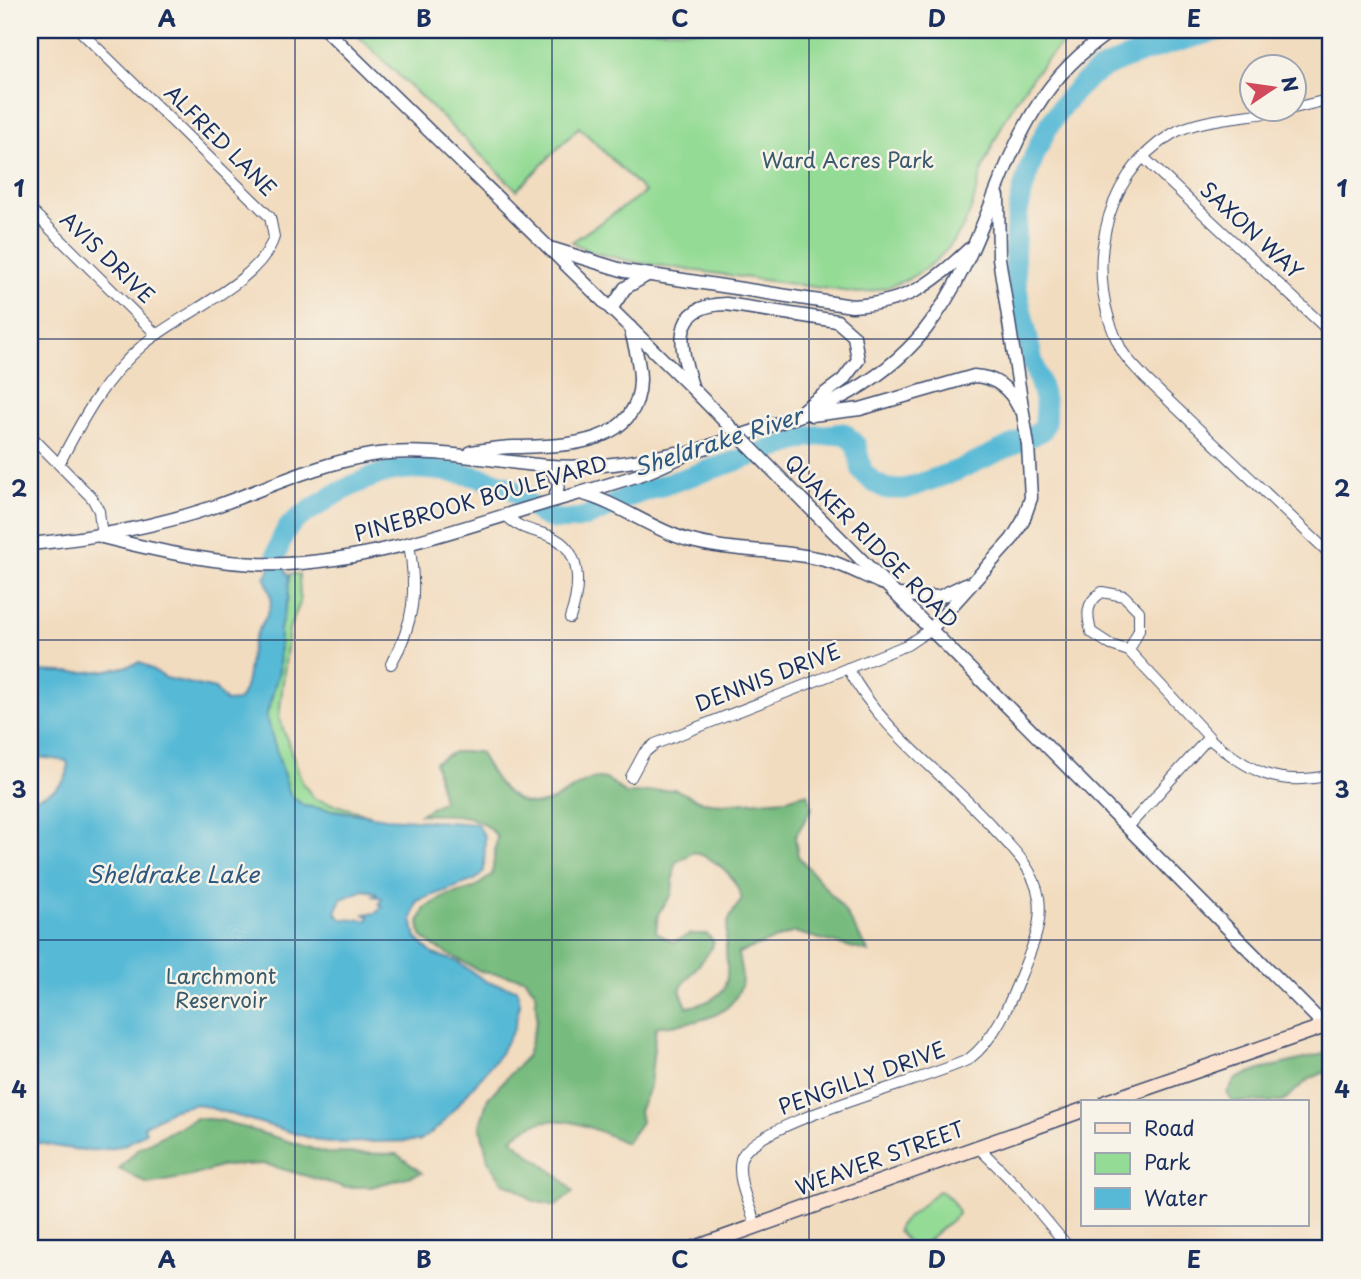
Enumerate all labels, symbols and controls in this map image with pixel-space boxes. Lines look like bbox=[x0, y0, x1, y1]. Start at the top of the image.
text: A bbox=[158, 0, 176, 35]
text: B bbox=[416, 0, 432, 35]
text: C bbox=[671, 0, 689, 35]
text: D bbox=[928, 0, 946, 35]
text: E bbox=[1187, 0, 1201, 35]
north arrow bbox=[1238, 52, 1308, 122]
text: N bbox=[1275, 73, 1306, 94]
street label: ALFRED LANE bbox=[158, 76, 285, 203]
park label: Ward Acres Park bbox=[762, 143, 934, 175]
text: 1 bbox=[14, 170, 25, 205]
text: 1 bbox=[1337, 170, 1348, 205]
street label: SAXON WAY bbox=[1194, 173, 1311, 286]
street label: AVIS DRIVE bbox=[54, 203, 163, 310]
water label: Sheldrake River bbox=[629, 396, 810, 484]
street label: PINEBROOK BOULEVARD bbox=[350, 446, 611, 549]
street label: QUAKER RIDGE ROAD bbox=[778, 446, 967, 635]
text: 2 bbox=[11, 470, 27, 505]
text: 2 bbox=[1334, 470, 1350, 505]
street label: DENNIS DRIVE bbox=[690, 634, 845, 719]
text: 3 bbox=[11, 771, 27, 806]
text: 3 bbox=[1334, 771, 1350, 806]
water label: Sheldrake Lake bbox=[87, 856, 261, 891]
park label: Larchmont Reservoir bbox=[166, 959, 276, 1015]
street label: PENGILLY DRIVE bbox=[773, 1032, 949, 1122]
text: 4 bbox=[11, 1071, 27, 1106]
text: 4 bbox=[1334, 1071, 1350, 1106]
legend bbox=[1081, 1100, 1308, 1226]
text: Road bbox=[1144, 1111, 1195, 1143]
street label: WEAVER STREET bbox=[790, 1112, 968, 1203]
text: Park bbox=[1144, 1145, 1191, 1177]
text: Water bbox=[1144, 1181, 1208, 1213]
text: A bbox=[158, 1241, 176, 1276]
text: B bbox=[416, 1241, 432, 1276]
text: C bbox=[671, 1241, 689, 1276]
text: D bbox=[928, 1241, 946, 1276]
text: E bbox=[1187, 1241, 1201, 1276]

